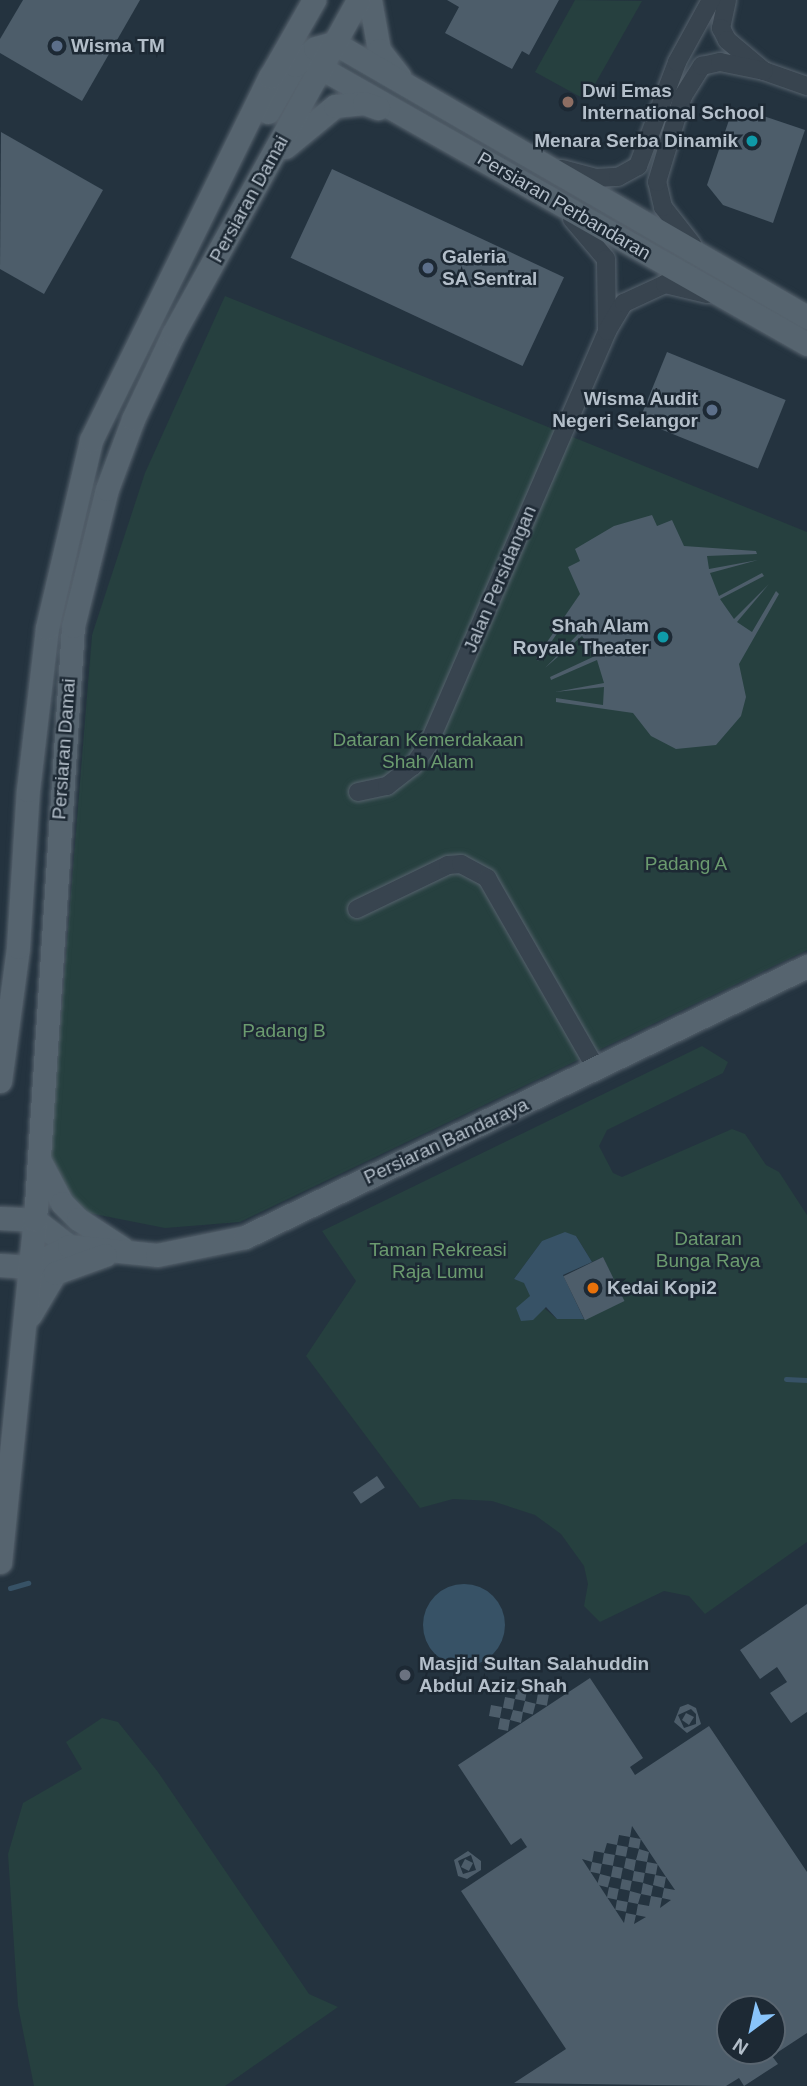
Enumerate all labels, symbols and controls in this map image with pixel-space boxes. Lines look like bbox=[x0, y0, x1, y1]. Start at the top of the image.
place label: Wisma TM bbox=[71, 35, 165, 57]
marker: Wisma TM bbox=[49, 38, 65, 54]
place label: Dwi Emas International School bbox=[582, 80, 765, 124]
marker: Dwi Emas International School bbox=[560, 94, 576, 110]
place label: Menara Serba Dinamik bbox=[534, 130, 738, 152]
street label: Persiaran Damai bbox=[205, 132, 293, 266]
marker: Menara Serba Dinamik bbox=[744, 133, 760, 149]
street label: Persiaran Perbandaran bbox=[473, 147, 655, 265]
place label: Galeria SA Sentral bbox=[442, 246, 538, 290]
marker: Galeria SA Sentral bbox=[420, 260, 436, 276]
place label: Wisma Audit Negeri Selangor bbox=[552, 388, 698, 432]
marker: Wisma Audit Negeri Selangor bbox=[704, 402, 720, 418]
street label: Jalan Persidangan bbox=[459, 502, 541, 656]
place label: Shah Alam Royale Theater bbox=[513, 615, 649, 659]
marker: Shah Alam Royale Theater bbox=[655, 629, 671, 645]
street label: Persiaran Damai bbox=[48, 678, 80, 820]
park label: Dataran Kemerdakaan Shah Alam bbox=[332, 729, 524, 773]
park label: Padang A bbox=[644, 853, 728, 875]
park label: Padang B bbox=[242, 1020, 326, 1042]
street label: Persiaran Bandaraya bbox=[360, 1093, 532, 1189]
park label: Dataran Bunga Raya bbox=[656, 1228, 760, 1272]
park label: Taman Rekreasi Raja Lumu bbox=[369, 1239, 507, 1283]
place label: Kedai Kopi2 bbox=[607, 1277, 717, 1299]
marker: Kedai Kopi2 bbox=[585, 1280, 601, 1296]
place label: Masjid Sultan Salahuddin Abdul Aziz Shah bbox=[419, 1653, 649, 1697]
marker: Masjid Sultan Salahuddin Abdul Aziz Shah bbox=[397, 1667, 413, 1683]
north arrow bbox=[716, 1995, 786, 2065]
text: N bbox=[729, 2034, 752, 2059]

